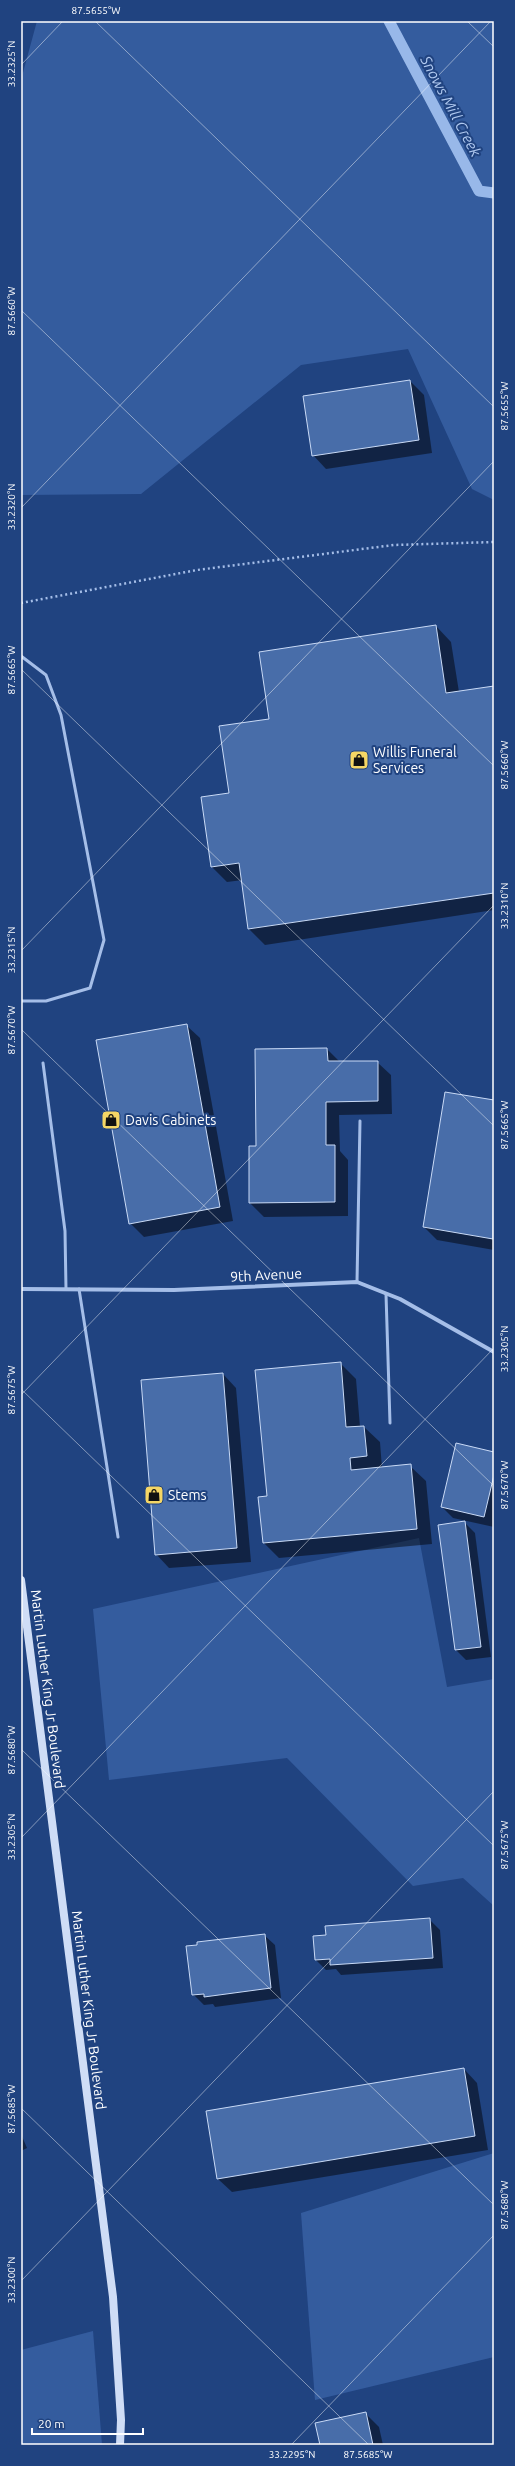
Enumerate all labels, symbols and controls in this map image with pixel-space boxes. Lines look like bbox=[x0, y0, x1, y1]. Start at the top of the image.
text: 87.5655°W bbox=[72, 5, 120, 16]
text: 33.2325°N bbox=[6, 41, 17, 87]
water label: Snows Mill Creek bbox=[417, 52, 485, 160]
text: 87.5660°W bbox=[6, 287, 17, 335]
text: 87.5655°W bbox=[499, 382, 510, 430]
text: 33.2320°N bbox=[6, 484, 17, 530]
text: 87.5665°W bbox=[6, 646, 17, 694]
text: 87.5660°W bbox=[499, 741, 510, 789]
place label: Willis Funeral Services bbox=[373, 744, 457, 776]
shop icon: Willis Funeral Services bbox=[348, 749, 370, 771]
text: 33.2310°N bbox=[499, 883, 510, 929]
text: 33.2315°N bbox=[6, 927, 17, 973]
text: 87.5670°W bbox=[6, 1006, 17, 1054]
text: 87.5665°W bbox=[499, 1101, 510, 1149]
shop icon: Davis Cabinets bbox=[100, 1109, 122, 1131]
place label: Davis Cabinets bbox=[125, 1112, 216, 1128]
street label: 9th Avenue bbox=[230, 1265, 302, 1285]
text: 33.2305°N bbox=[499, 1326, 510, 1372]
text: 87.5675°W bbox=[6, 1366, 17, 1414]
text: 87.5670°W bbox=[499, 1461, 510, 1509]
shop icon: Stems bbox=[143, 1484, 165, 1506]
place label: Stems bbox=[168, 1487, 207, 1503]
street label: Martin Luther King Jr Boulevard bbox=[28, 1589, 68, 1789]
text: 87.5680°W bbox=[6, 1726, 17, 1774]
text: 33.2305°N bbox=[6, 1814, 17, 1860]
text: 87.5675°W bbox=[499, 1821, 510, 1869]
street label: Martin Luther King Jr Boulevard bbox=[69, 1910, 109, 2110]
text: 87.5685°W bbox=[6, 2085, 17, 2133]
text: 87.5680°W bbox=[499, 2181, 510, 2229]
text: 33.2300°N bbox=[6, 2257, 17, 2303]
scale bar bbox=[32, 2410, 143, 2436]
text: 20 m bbox=[38, 2417, 65, 2430]
text: 33.2295°N bbox=[269, 2449, 315, 2460]
text: 87.5685°W bbox=[344, 2449, 392, 2460]

